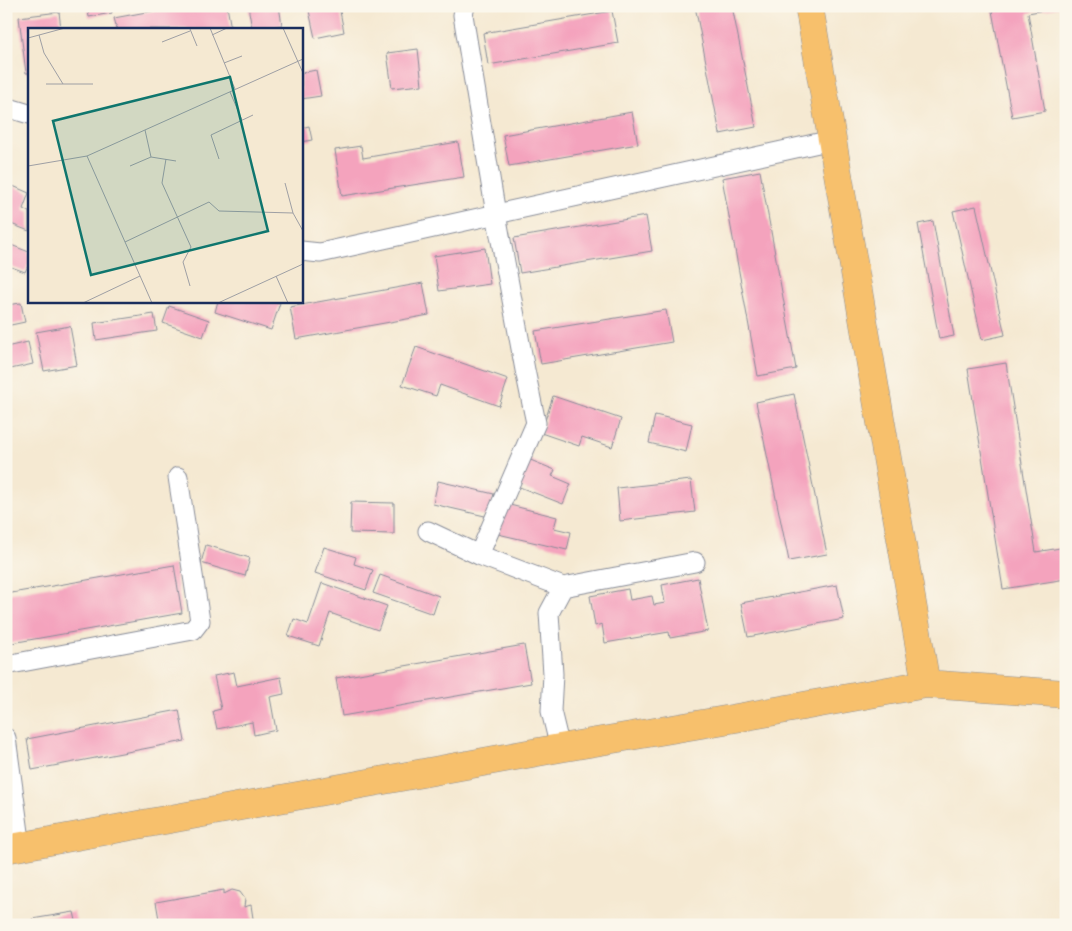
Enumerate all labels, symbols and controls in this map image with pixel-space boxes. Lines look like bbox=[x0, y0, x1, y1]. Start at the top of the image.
inset map bbox=[28, 28, 302, 302]

